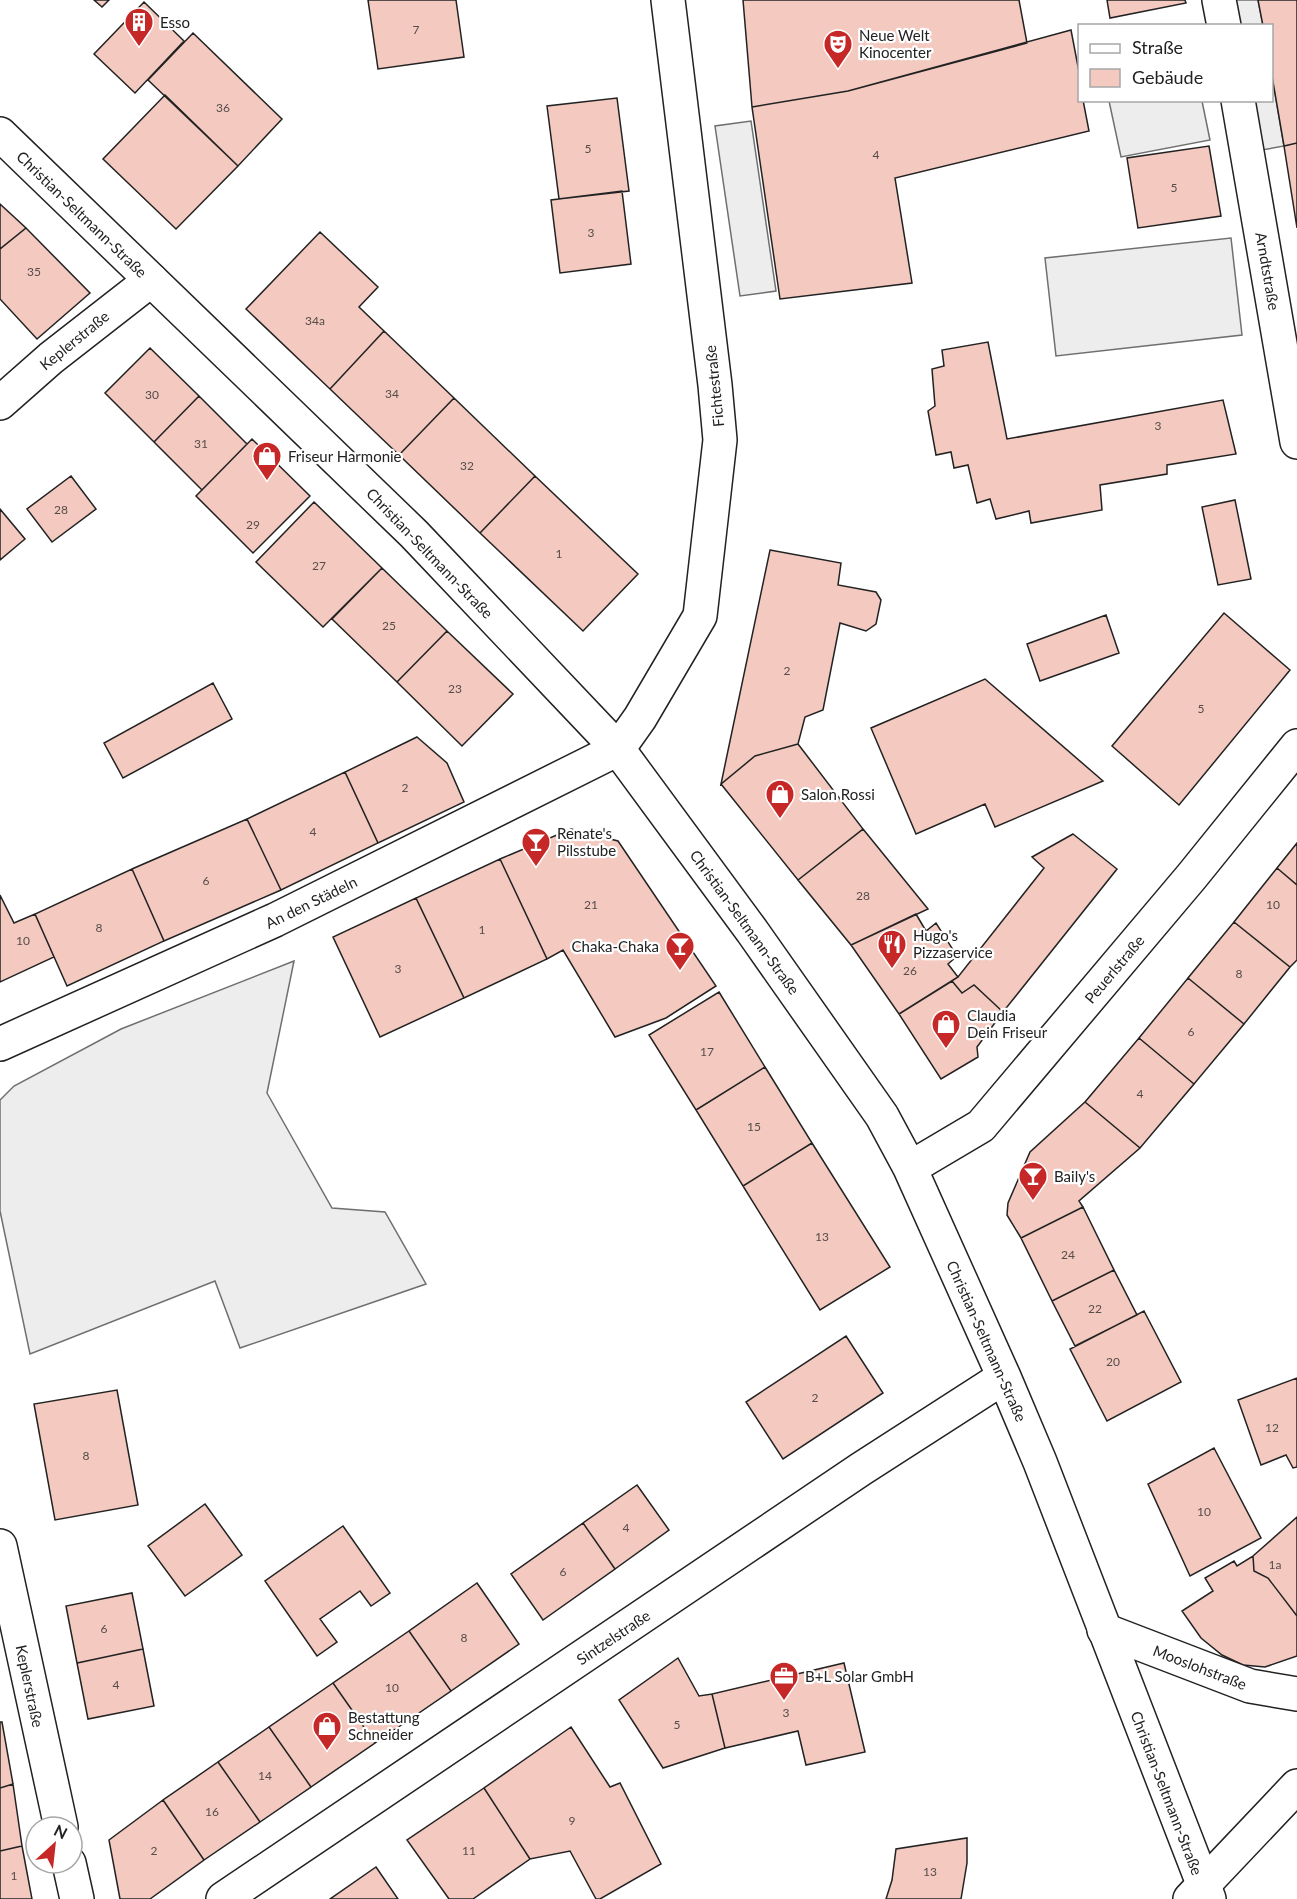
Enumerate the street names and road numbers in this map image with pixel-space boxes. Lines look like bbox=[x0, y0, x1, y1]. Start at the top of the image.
street label: Christian-Seltmann-Straße bbox=[13, 147, 151, 281]
street label: Arndtstraße bbox=[1252, 231, 1284, 312]
street label: Keplerstraße bbox=[36, 307, 112, 373]
street label: Fichtestraße bbox=[701, 344, 727, 428]
street label: Christian-Seltmann-Straße bbox=[363, 484, 497, 622]
street label: Christian-Seltmann-Straße bbox=[687, 846, 804, 998]
street label: An den Städeln bbox=[262, 872, 360, 932]
street label: Peuerlstraße bbox=[1080, 931, 1148, 1007]
street label: Christian-Seltmann-Straße bbox=[943, 1258, 1031, 1424]
street label: Sintzelstraße bbox=[573, 1606, 653, 1668]
street label: Mooslohstraße bbox=[1151, 1641, 1249, 1693]
street label: Keplerstraße bbox=[12, 1643, 48, 1729]
street label: Christian-Seltmann-Straße bbox=[1127, 1708, 1207, 1878]

